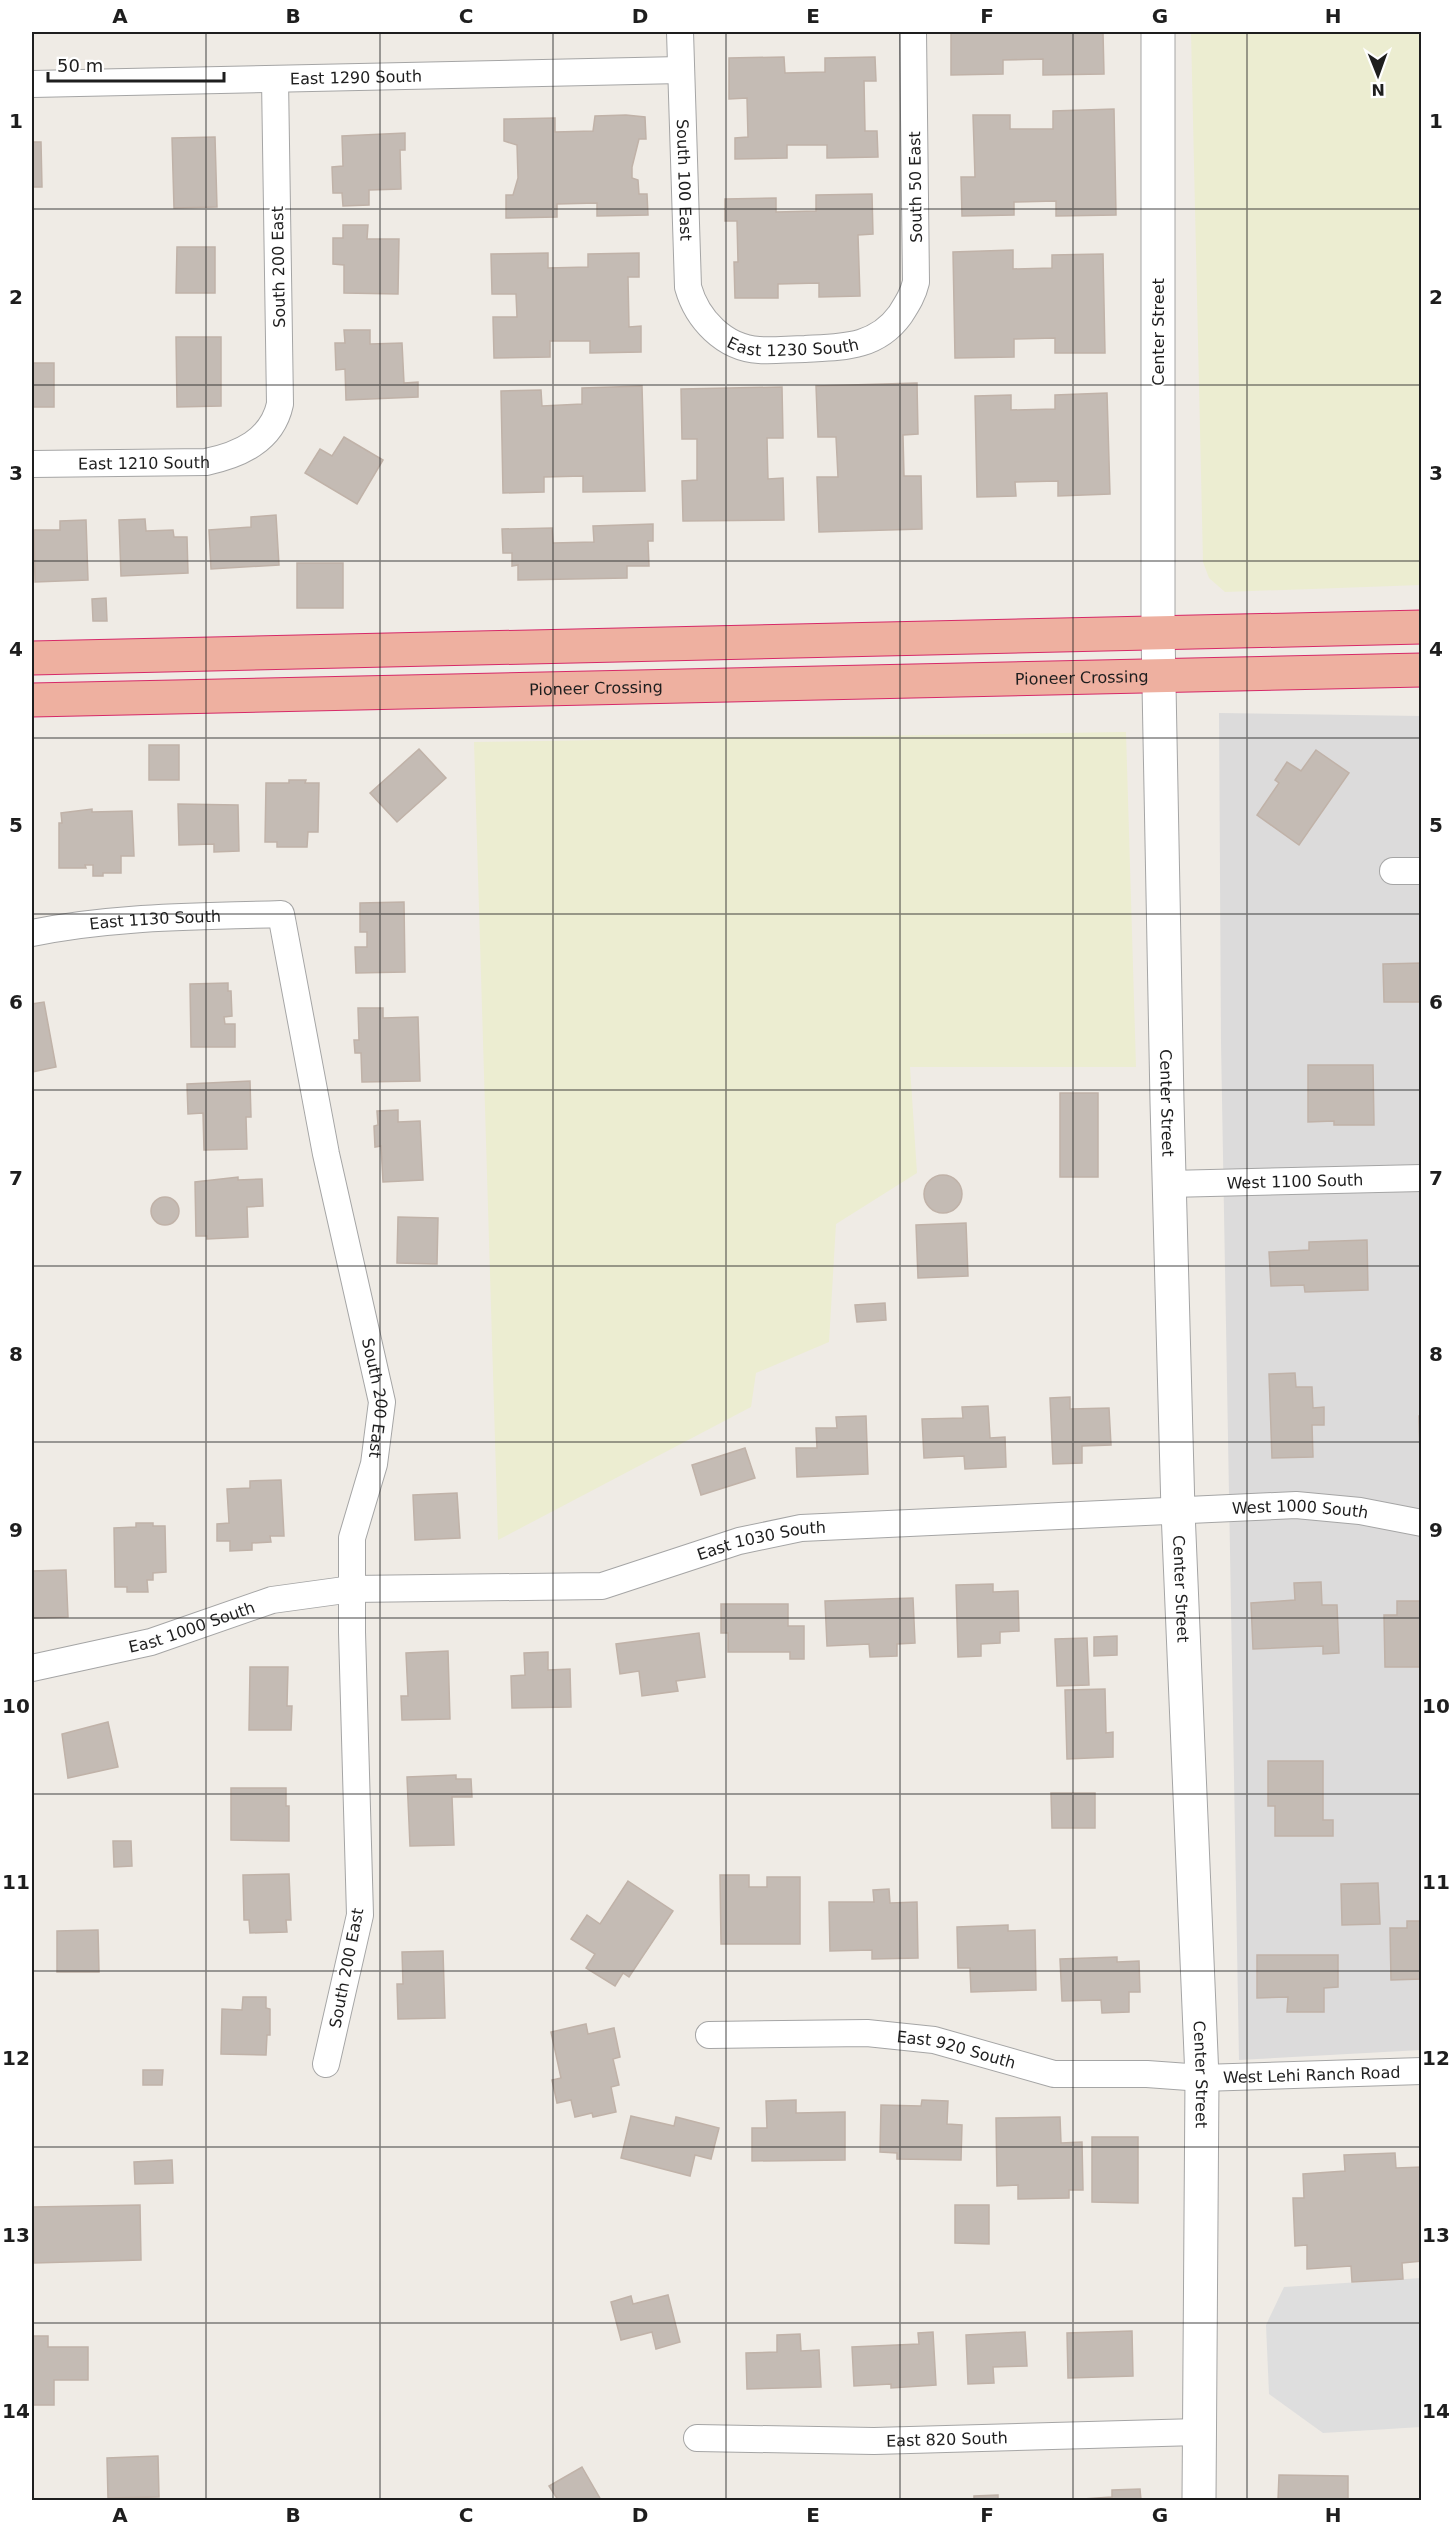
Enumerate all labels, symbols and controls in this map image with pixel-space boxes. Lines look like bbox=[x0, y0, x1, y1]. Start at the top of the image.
text: A bbox=[112, 4, 128, 28]
text: B bbox=[285, 4, 301, 28]
text: C bbox=[459, 4, 473, 28]
text: D bbox=[632, 4, 648, 28]
text: E bbox=[806, 4, 820, 28]
text: F bbox=[980, 4, 994, 28]
text: G bbox=[1152, 4, 1168, 28]
text: H bbox=[1325, 4, 1341, 28]
scale bar bbox=[48, 45, 224, 83]
north arrow bbox=[1348, 45, 1408, 105]
text: 50 m bbox=[57, 55, 103, 76]
street label: East 1290 South bbox=[290, 67, 422, 88]
text: N bbox=[1371, 80, 1385, 99]
text: 1 bbox=[9, 109, 23, 133]
text: 1 bbox=[1429, 109, 1443, 133]
street label: South 100 East bbox=[673, 119, 696, 241]
street label: South 50 East bbox=[905, 131, 926, 243]
street label: South 200 East bbox=[268, 206, 289, 328]
street label: Center Street bbox=[1149, 278, 1168, 386]
text: 2 bbox=[9, 285, 23, 309]
text: 2 bbox=[1429, 285, 1443, 309]
street label: East 1230 South bbox=[724, 333, 861, 360]
street label: East 1210 South bbox=[78, 453, 210, 473]
text: 3 bbox=[9, 461, 23, 485]
text: 3 bbox=[1429, 461, 1443, 485]
text: 4 bbox=[9, 637, 23, 661]
text: 4 bbox=[1429, 637, 1443, 661]
street label: Pioneer Crossing bbox=[1015, 667, 1149, 689]
street label: Pioneer Crossing bbox=[529, 677, 663, 699]
text: 5 bbox=[9, 813, 23, 837]
text: 5 bbox=[1429, 813, 1443, 837]
street label: East 1130 South bbox=[88, 907, 221, 934]
text: 6 bbox=[9, 990, 23, 1014]
text: 6 bbox=[1429, 990, 1443, 1014]
street label: Center Street bbox=[1156, 1049, 1177, 1157]
text: 7 bbox=[9, 1166, 23, 1190]
text: 7 bbox=[1429, 1166, 1443, 1190]
street label: West 1100 South bbox=[1226, 1170, 1364, 1193]
street label: South 200 East bbox=[358, 1336, 391, 1459]
text: 8 bbox=[9, 1342, 23, 1366]
text: 8 bbox=[1429, 1342, 1443, 1366]
street label: West 1000 South bbox=[1232, 1496, 1370, 1522]
text: 9 bbox=[9, 1518, 23, 1542]
street label: East 1030 South bbox=[695, 1518, 826, 1564]
text: 9 bbox=[1429, 1518, 1443, 1542]
street label: Center Street bbox=[1169, 1535, 1193, 1643]
street label: East 1000 South bbox=[127, 1598, 257, 1657]
text: 10 bbox=[2, 1694, 30, 1718]
text: 10 bbox=[1422, 1694, 1450, 1718]
text: 11 bbox=[2, 1870, 30, 1894]
text: 11 bbox=[1422, 1870, 1450, 1894]
street label: South 200 East bbox=[326, 1907, 367, 2030]
street label: Center Street bbox=[1190, 2020, 1211, 2128]
street label: East 920 South bbox=[896, 2027, 1018, 2073]
text: 12 bbox=[2, 2046, 30, 2070]
text: 12 bbox=[1422, 2046, 1450, 2070]
street label: West Lehi Ranch Road bbox=[1223, 2063, 1401, 2087]
text: 13 bbox=[2, 2223, 30, 2247]
text: 13 bbox=[1422, 2223, 1450, 2247]
text: 14 bbox=[2, 2399, 30, 2423]
text: 14 bbox=[1422, 2399, 1450, 2423]
street label: East 820 South bbox=[886, 2428, 1008, 2451]
text: A bbox=[112, 2503, 128, 2527]
text: B bbox=[285, 2503, 301, 2527]
text: C bbox=[459, 2503, 473, 2527]
text: D bbox=[632, 2503, 648, 2527]
text: E bbox=[806, 2503, 820, 2527]
text: F bbox=[980, 2503, 994, 2527]
text: G bbox=[1152, 2503, 1168, 2527]
text: H bbox=[1325, 2503, 1341, 2527]

